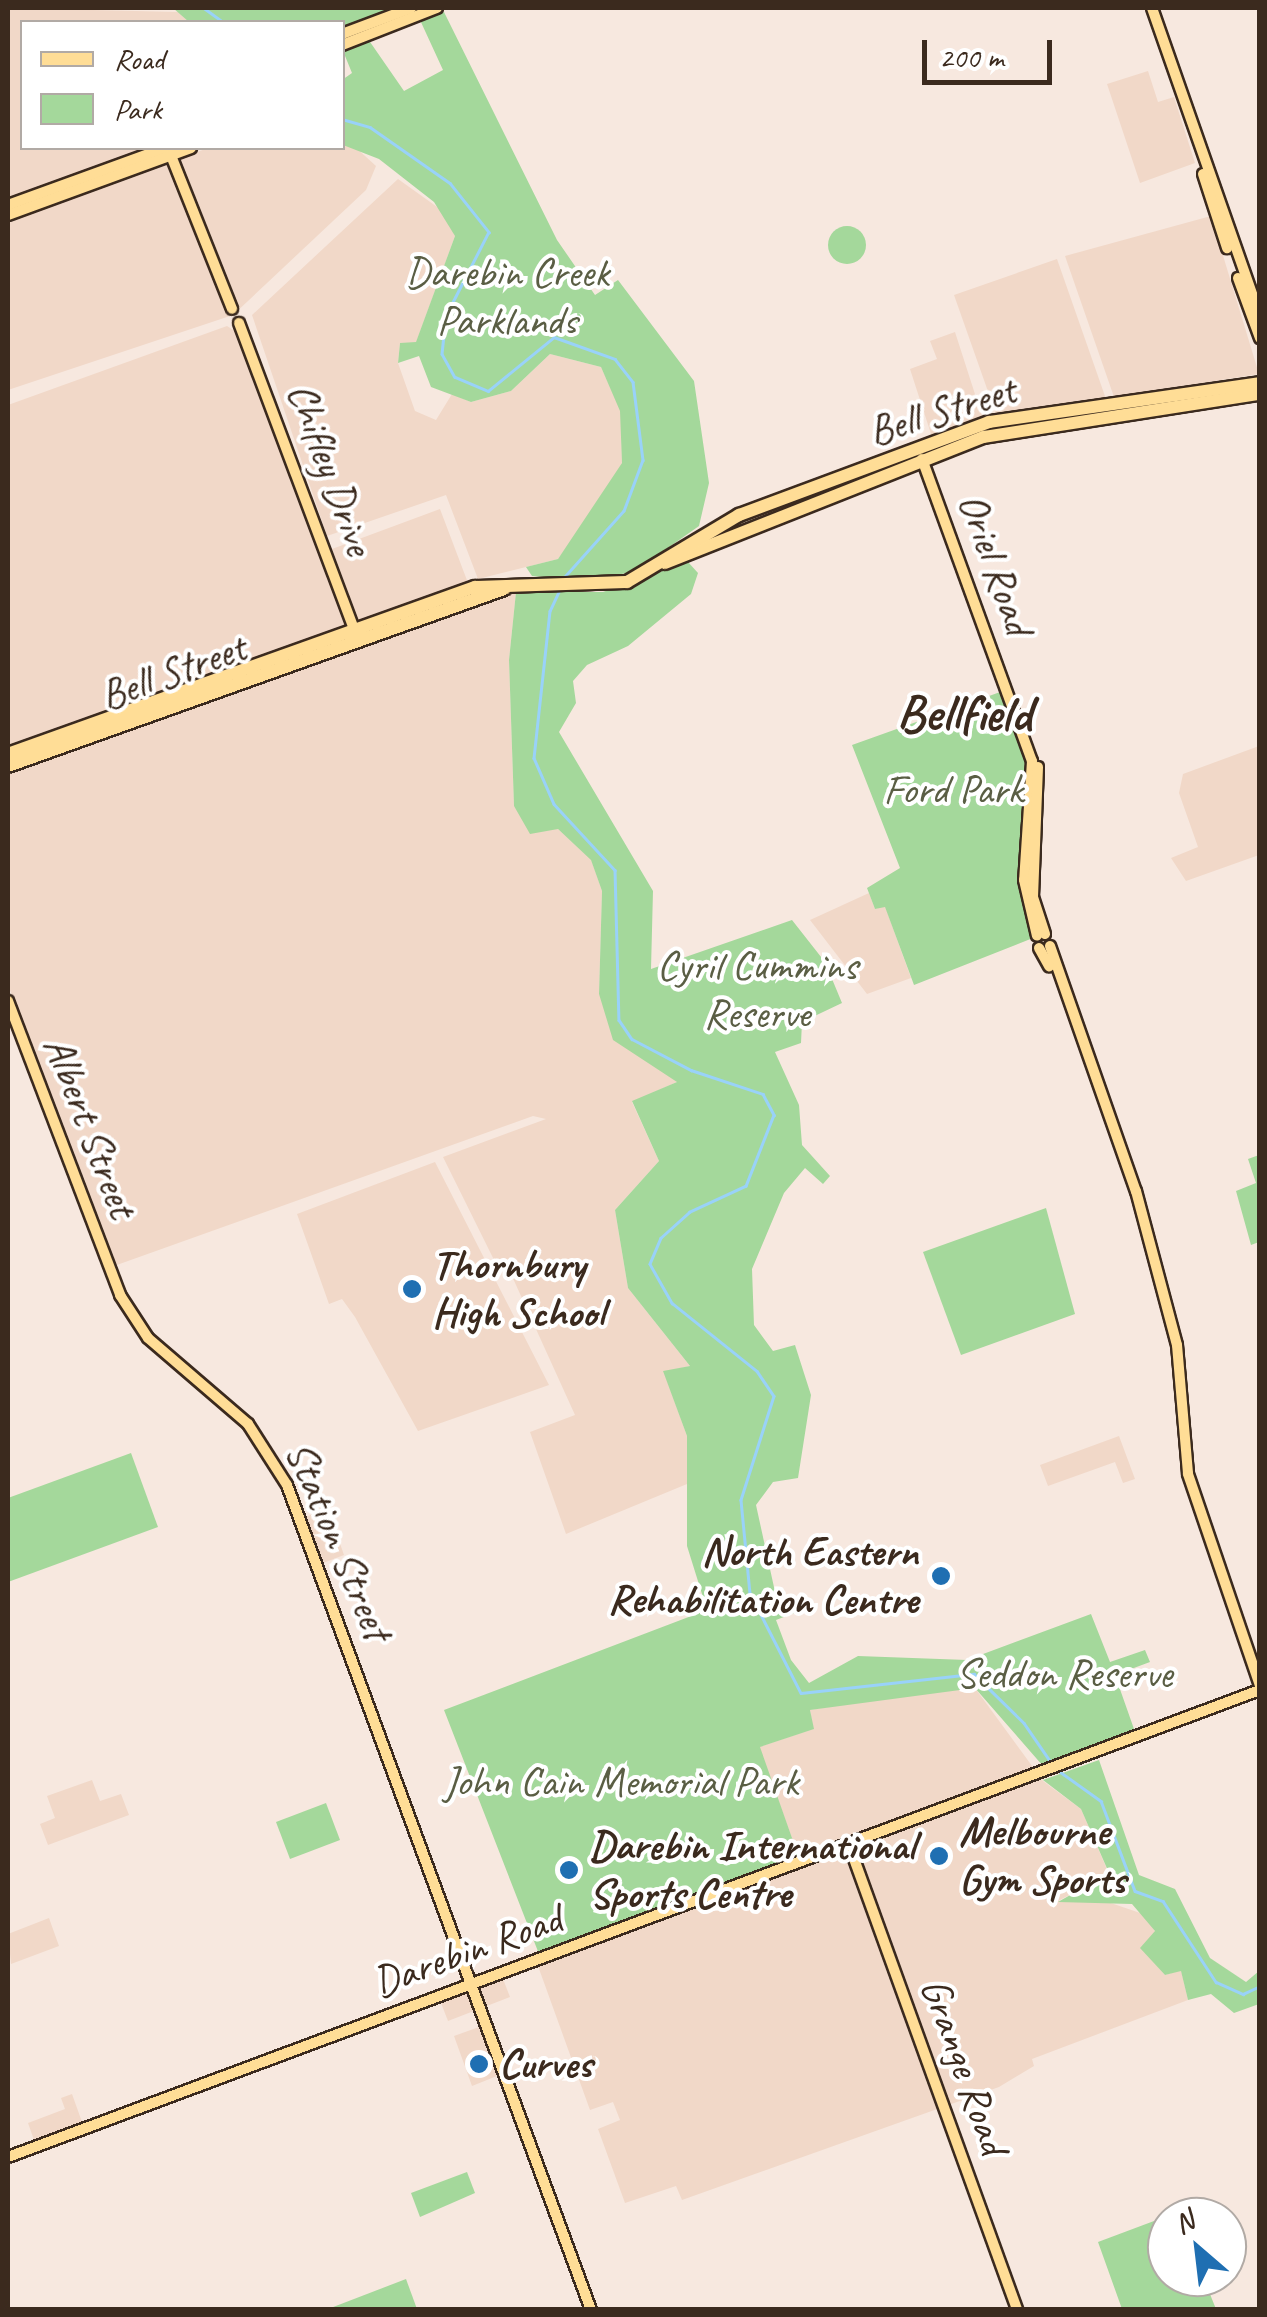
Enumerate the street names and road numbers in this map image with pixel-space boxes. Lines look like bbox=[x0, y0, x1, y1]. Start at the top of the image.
street label: Bell Street bbox=[862, 365, 1022, 457]
street label: Chifley Drive bbox=[276, 376, 384, 562]
street label: Oriel Road bbox=[946, 487, 1044, 641]
street label: Bell Street bbox=[93, 622, 253, 722]
street label: Albert Street bbox=[32, 1029, 148, 1225]
street label: Station Street bbox=[274, 1434, 402, 1648]
street label: Darebin Road bbox=[366, 1894, 568, 2008]
street label: Grange Road bbox=[909, 1972, 1019, 2160]

